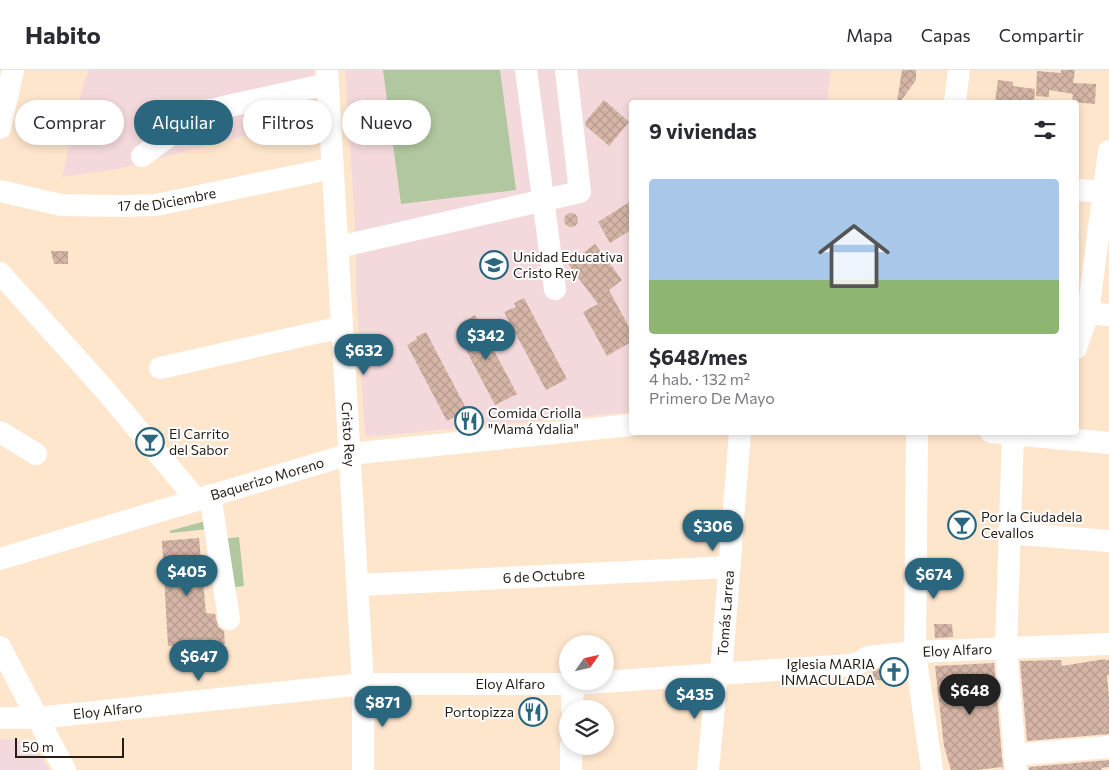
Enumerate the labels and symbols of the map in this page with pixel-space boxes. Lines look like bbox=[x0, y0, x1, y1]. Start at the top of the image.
street label: 17 de Diciembre bbox=[117, 184, 217, 214]
place label: Unidad Educativa Cristo Rey bbox=[513, 248, 623, 281]
school or university icon: Unidad Educativa Cristo Rey bbox=[479, 250, 509, 280]
pin: $342 bbox=[456, 318, 516, 361]
pin: $632 bbox=[334, 334, 394, 376]
street label: Cristo Rey bbox=[338, 401, 359, 467]
place label: Comida Criolla "Mamá Ydalia" bbox=[488, 404, 581, 437]
restaurant icon: Comida Criolla "Mamá Ydalia" bbox=[454, 406, 484, 436]
place label: El Carrito del Sabor bbox=[169, 425, 229, 458]
bar icon: El Carrito del Sabor bbox=[135, 427, 165, 457]
street label: Baquerizo Moreno bbox=[208, 453, 326, 503]
place label: Por la Ciudadela Cevallos bbox=[981, 508, 1083, 541]
pin: $306 bbox=[683, 510, 743, 552]
bar icon: Por la Ciudadela Cevallos bbox=[947, 510, 977, 540]
pin: $405 bbox=[157, 554, 217, 597]
pin: $674 bbox=[904, 558, 964, 600]
street label: 6 de Octubre bbox=[502, 565, 585, 586]
street label: Tomás Larrea bbox=[713, 570, 737, 657]
north arrow bbox=[559, 635, 614, 690]
pin: $647 bbox=[169, 640, 229, 682]
street label: Eloy Alfaro bbox=[922, 640, 992, 660]
place label: Iglesia MARIA INMACULADA bbox=[781, 655, 875, 688]
church icon: Iglesia MARIA INMACULADA bbox=[879, 657, 909, 687]
pin: $648 bbox=[940, 674, 1000, 716]
street label: Eloy Alfaro bbox=[475, 675, 545, 692]
pin: $435 bbox=[665, 678, 725, 720]
pin: $871 bbox=[353, 686, 413, 728]
restaurant icon: Portopizza bbox=[518, 697, 548, 727]
street label: Eloy Alfaro bbox=[72, 698, 143, 722]
place label: Portopizza bbox=[444, 703, 514, 720]
scale bar bbox=[15, 735, 124, 758]

